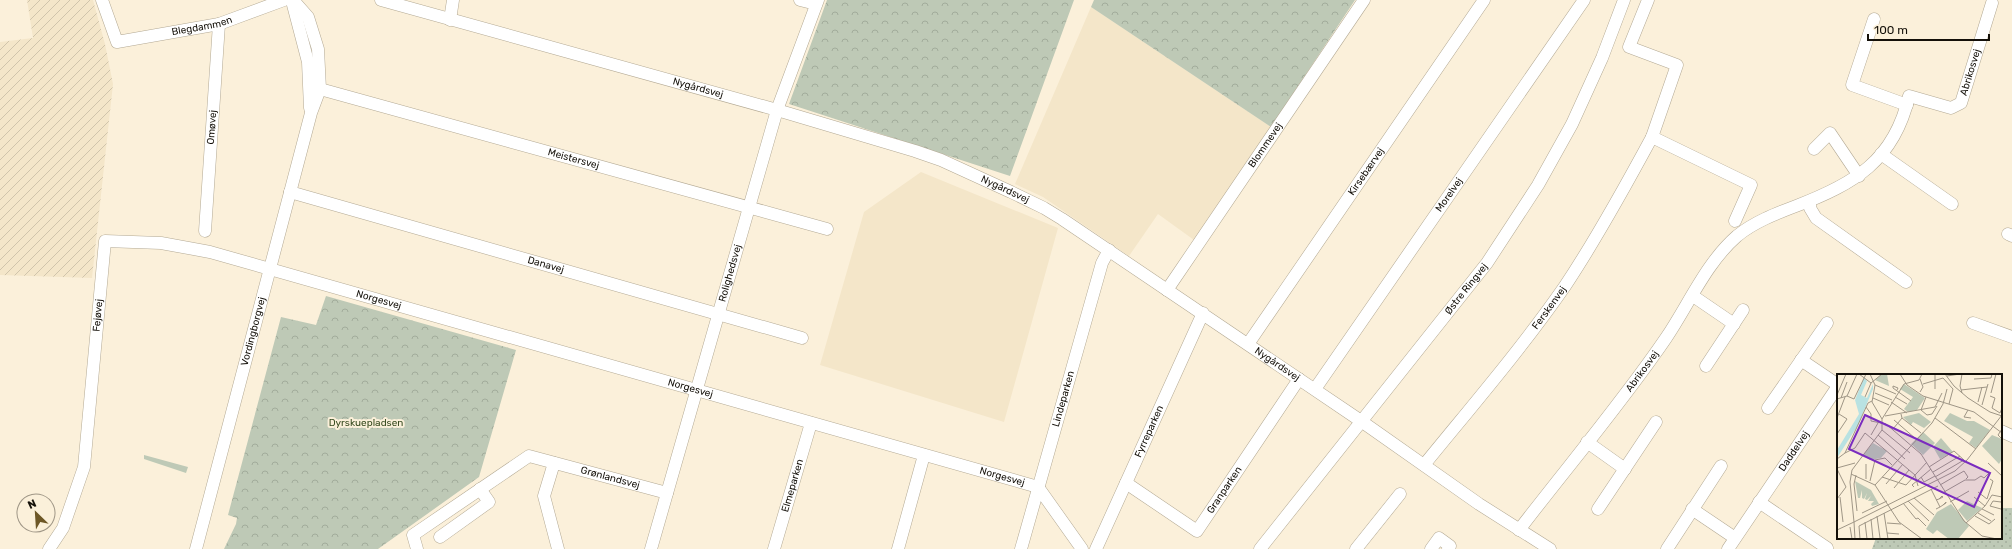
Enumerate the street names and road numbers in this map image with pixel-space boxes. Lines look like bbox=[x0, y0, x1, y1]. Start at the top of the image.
street label: Blegdammen bbox=[171, 14, 234, 38]
street label: Abrikosvej bbox=[1958, 48, 1983, 97]
street label: Nygårdsvej bbox=[671, 75, 725, 101]
street label: Omøvej bbox=[205, 109, 219, 145]
street label: Blommevej bbox=[1246, 121, 1285, 170]
street label: Meistersvej bbox=[546, 146, 601, 172]
street label: Kirsebærvej bbox=[1346, 146, 1387, 198]
street label: Nygårdsvej bbox=[979, 173, 1031, 206]
street label: Morelvej bbox=[1433, 175, 1465, 214]
street label: Rolighedsvej bbox=[716, 243, 744, 303]
street label: Danavej bbox=[526, 254, 565, 276]
street label: Østre Ringvej bbox=[1442, 261, 1490, 317]
street label: Ferskenvej bbox=[1530, 284, 1569, 332]
street label: Norgesvej bbox=[355, 288, 403, 312]
street label: Vordingborgvej bbox=[239, 296, 268, 367]
street label: Fejøvej bbox=[91, 298, 106, 332]
street label: Nygårdsvej bbox=[1252, 345, 1302, 384]
street label: Abrikosvej bbox=[1623, 348, 1661, 394]
street label: Lindeparken bbox=[1050, 370, 1077, 428]
street label: Norgesvej bbox=[666, 376, 714, 400]
street label: Fyrreparken bbox=[1132, 403, 1166, 460]
street label: Daddelvej bbox=[1776, 429, 1812, 474]
street label: Elmeparken bbox=[779, 458, 806, 514]
street label: Grønlandsvej bbox=[579, 464, 641, 491]
street label: Granparken bbox=[1204, 464, 1245, 516]
street label: Norgesvej bbox=[978, 465, 1026, 489]

